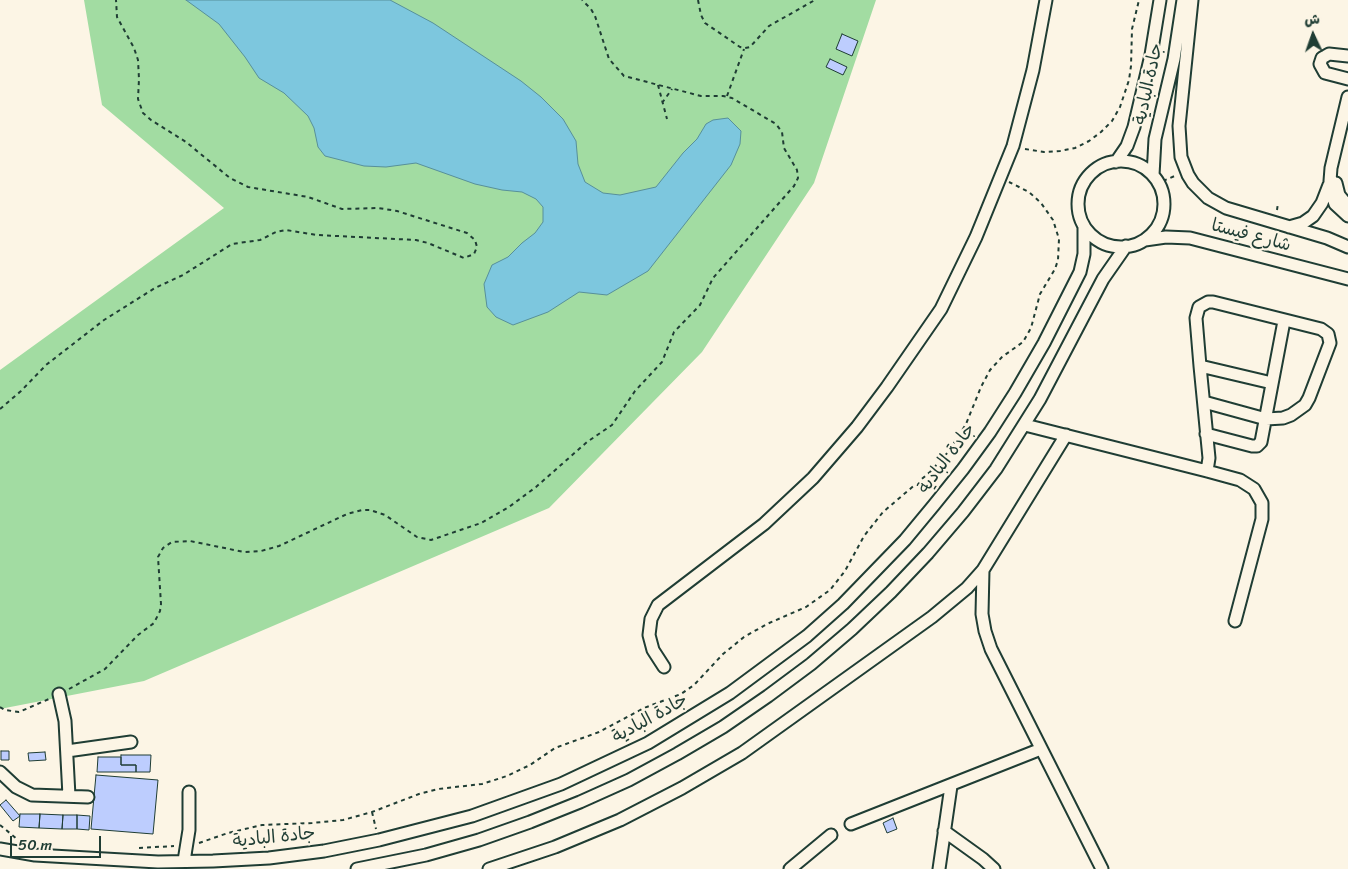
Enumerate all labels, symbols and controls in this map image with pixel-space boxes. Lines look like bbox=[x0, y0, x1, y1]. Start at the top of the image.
text: ش bbox=[1304, 7, 1321, 32]
north arrow bbox=[1288, 10, 1338, 60]
street label: جادة البادية bbox=[1130, 41, 1168, 127]
street label: شارع فيستا bbox=[1209, 215, 1293, 257]
street label: جادة البادية bbox=[913, 419, 981, 499]
street label: جادة البادية bbox=[608, 689, 692, 749]
street label: جادة البادية bbox=[232, 823, 316, 853]
scale bar bbox=[12, 826, 104, 858]
text: 50 m bbox=[18, 832, 52, 858]

